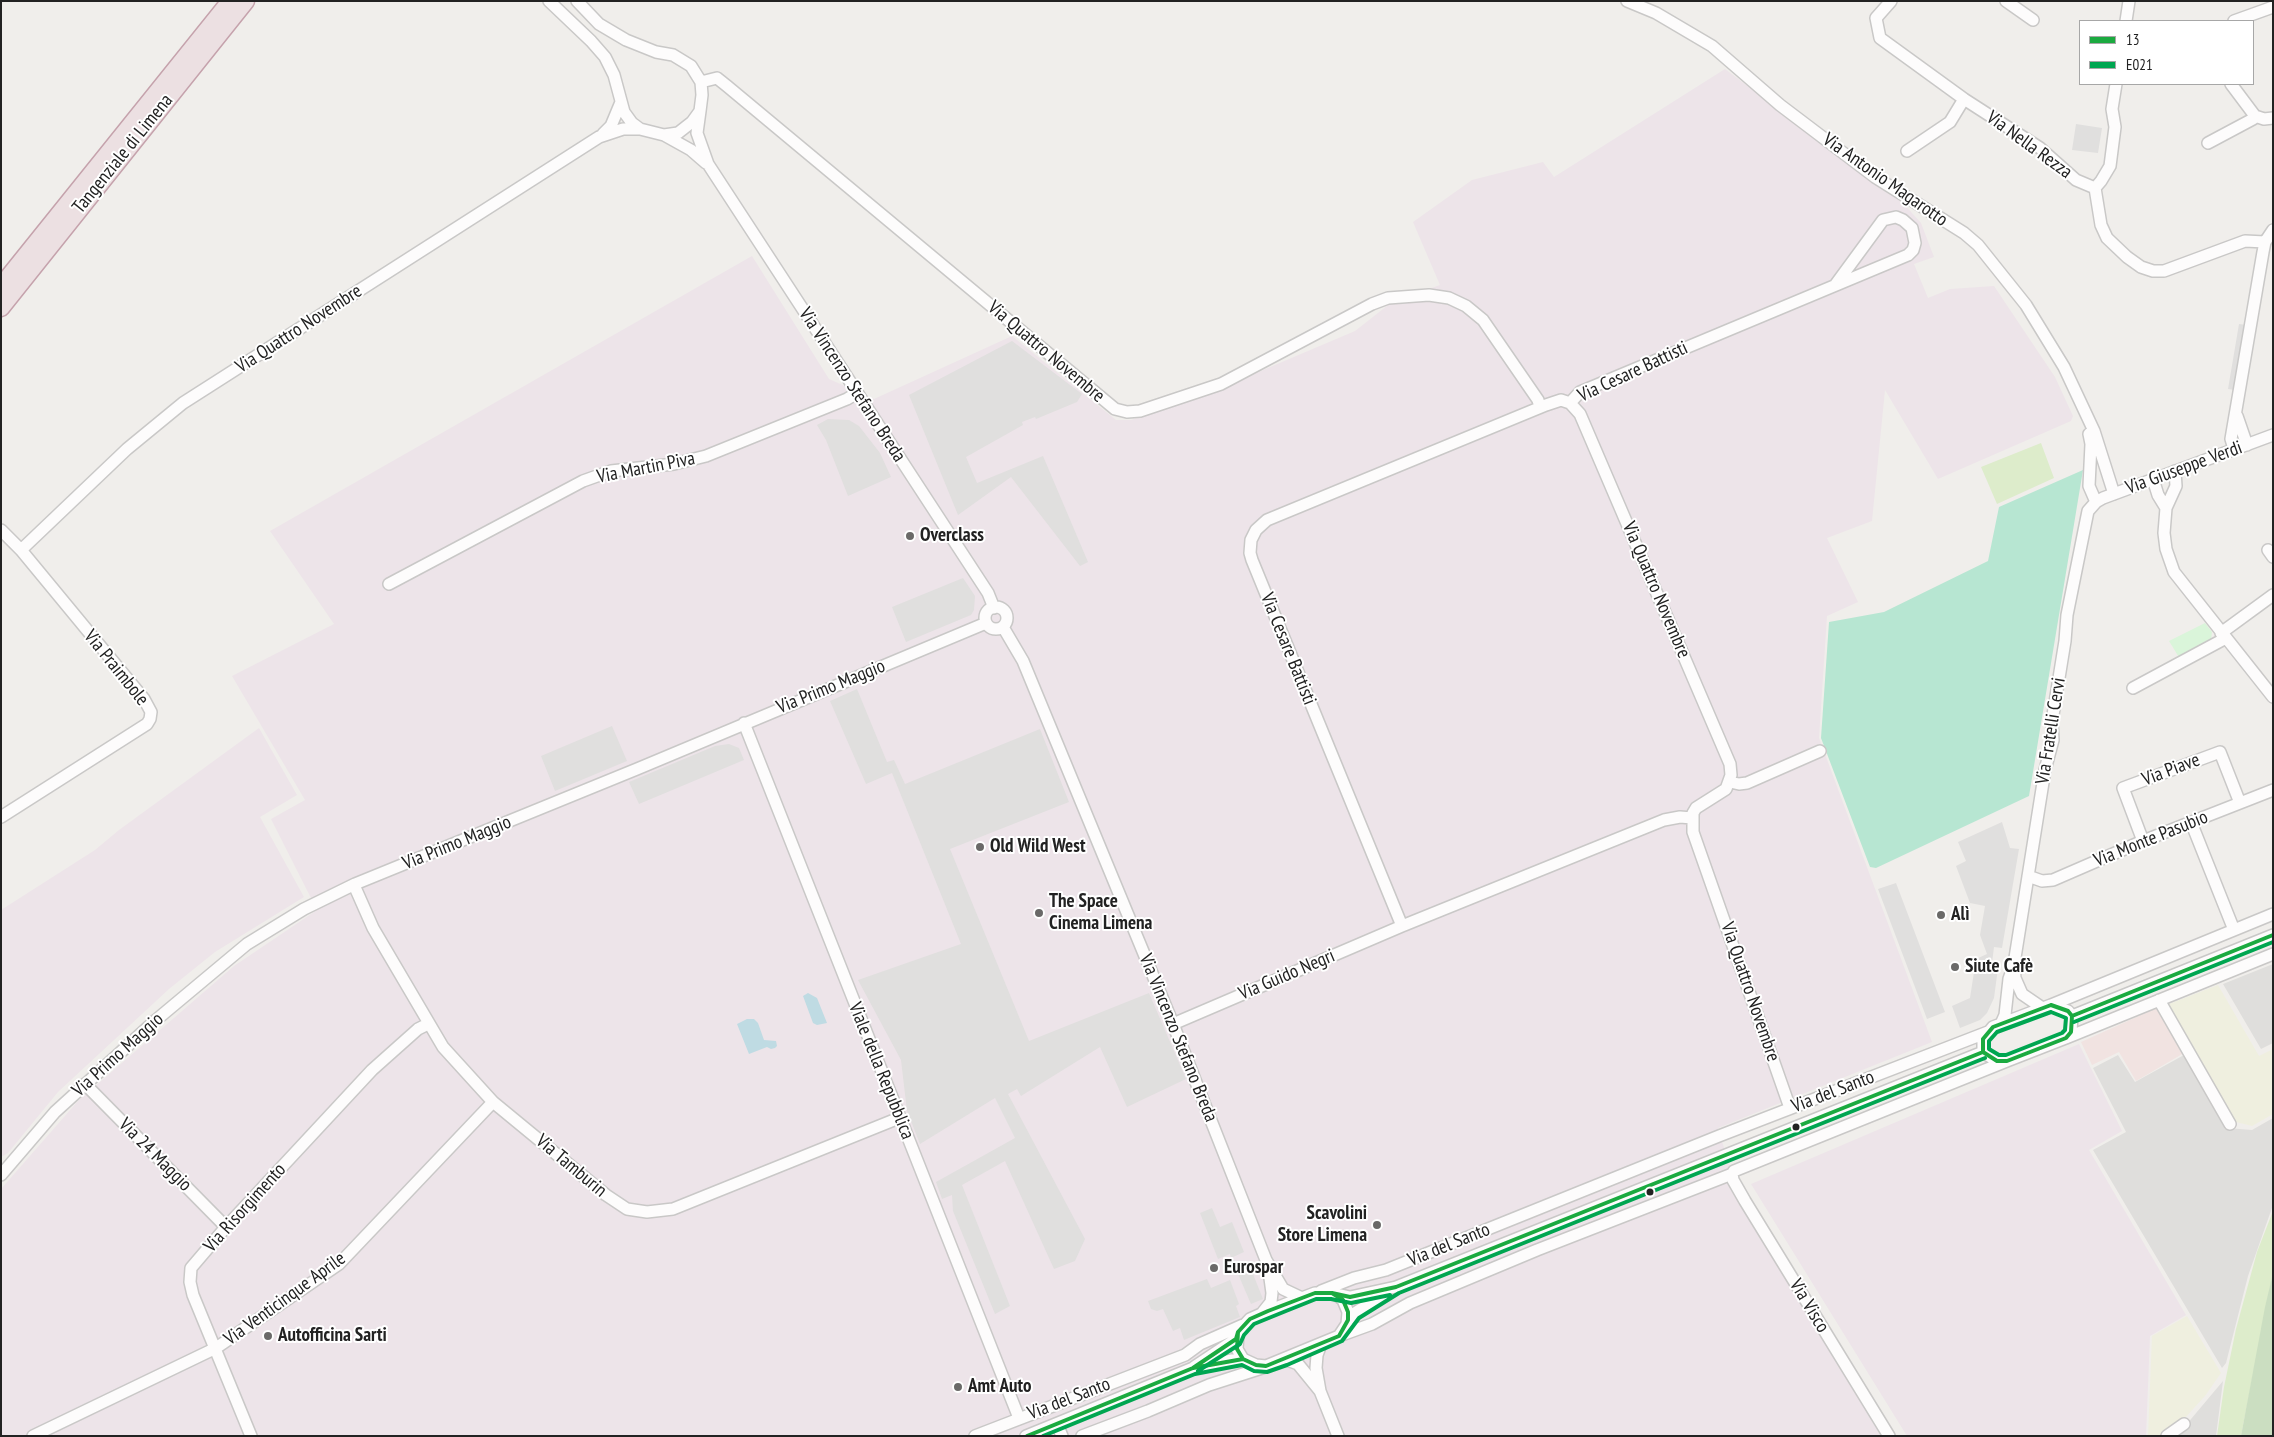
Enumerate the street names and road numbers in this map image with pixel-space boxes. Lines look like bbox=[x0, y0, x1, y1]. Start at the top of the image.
street label: Tangenziale di Limena bbox=[68, 90, 178, 218]
street label: Via Nella Rezza bbox=[1982, 106, 2076, 184]
street label: Via Antonio Magarotto bbox=[1818, 128, 1952, 232]
street label: Via Quattro Novembre bbox=[232, 280, 366, 378]
street label: Via Quattro Novembre bbox=[983, 296, 1109, 408]
street label: Via Vincenzo Stefano Breda bbox=[794, 304, 910, 466]
street label: Via Cesare Battisti bbox=[1574, 337, 1692, 407]
street label: Via Giuseppe Verdi bbox=[2123, 436, 2245, 500]
street label: Via Martin Piva bbox=[595, 447, 697, 489]
street label: Via Quattro Novembre bbox=[1617, 518, 1695, 662]
street label: Via Cesare Battisti bbox=[1255, 590, 1321, 708]
street label: Via Praimbole bbox=[79, 626, 153, 710]
street label: Via Primo Maggio bbox=[773, 655, 889, 719]
street label: Via Fratelli Cervi bbox=[2031, 676, 2071, 786]
street label: Via Piave bbox=[2139, 749, 2203, 791]
street label: Via Monte Pasubio bbox=[2091, 806, 2211, 872]
street label: Via Primo Maggio bbox=[399, 811, 515, 875]
street label: Via Quattro Novembre bbox=[1715, 919, 1785, 1065]
street label: Via Guido Negri bbox=[1236, 945, 1338, 1005]
street label: Via Vincenzo Stefano Breda bbox=[1134, 951, 1222, 1125]
street label: Viale della Repubblica bbox=[843, 999, 919, 1143]
street label: Via Primo Maggio bbox=[68, 1008, 168, 1102]
street label: Via del Santo bbox=[1789, 1066, 1877, 1118]
street label: Via 24 Maggio bbox=[114, 1114, 196, 1196]
street label: Via Tamburin bbox=[531, 1130, 611, 1202]
street label: Via Risorgimento bbox=[199, 1159, 291, 1257]
street label: Via del Santo bbox=[1405, 1218, 1493, 1272]
street label: Via Venticinque Aprile bbox=[220, 1247, 350, 1351]
street label: Via Visco bbox=[1784, 1275, 1834, 1337]
street label: Via del Santo bbox=[1025, 1373, 1113, 1425]

